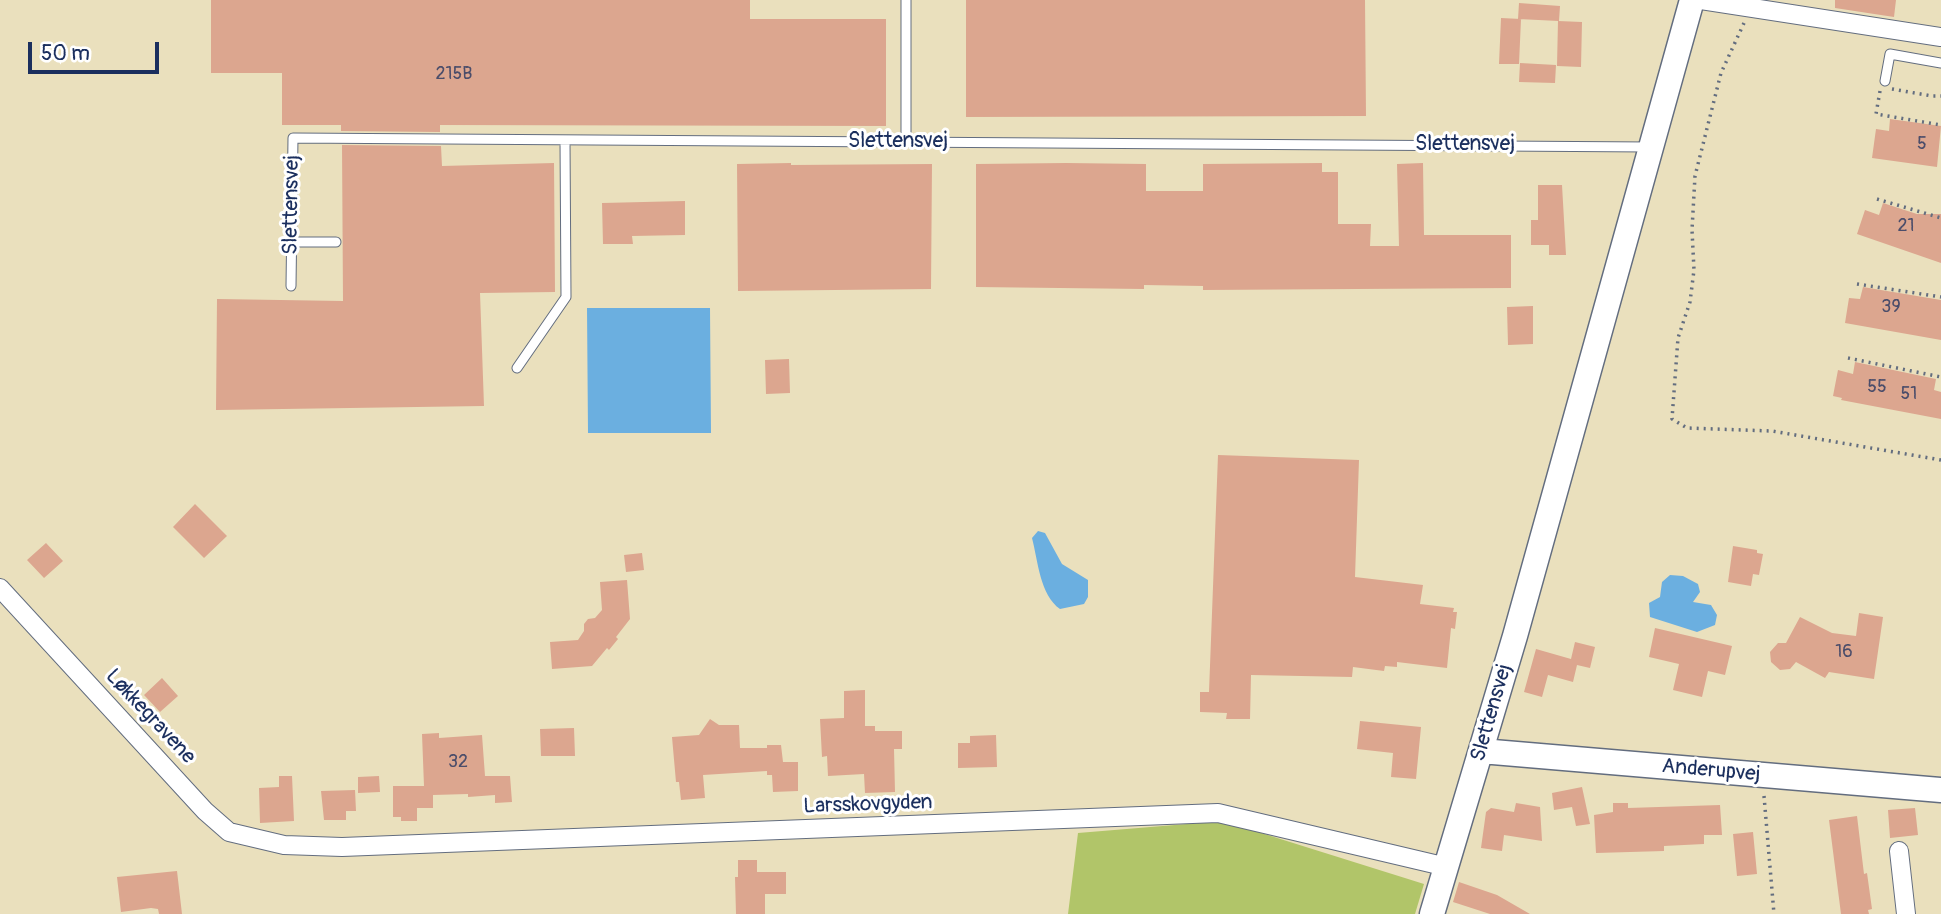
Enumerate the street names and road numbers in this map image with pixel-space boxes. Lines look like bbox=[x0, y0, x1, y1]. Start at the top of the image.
street label: Slettensvej bbox=[848, 129, 948, 155]
street label: Slettensvej bbox=[1415, 132, 1515, 158]
street label: Slettensvej bbox=[279, 155, 305, 255]
street label: Slettensvej bbox=[1466, 661, 1518, 765]
street label: Løkkegravene bbox=[100, 664, 200, 770]
street label: Anderupvej bbox=[1661, 754, 1761, 788]
street label: Larsskovgyden bbox=[803, 790, 933, 820]

